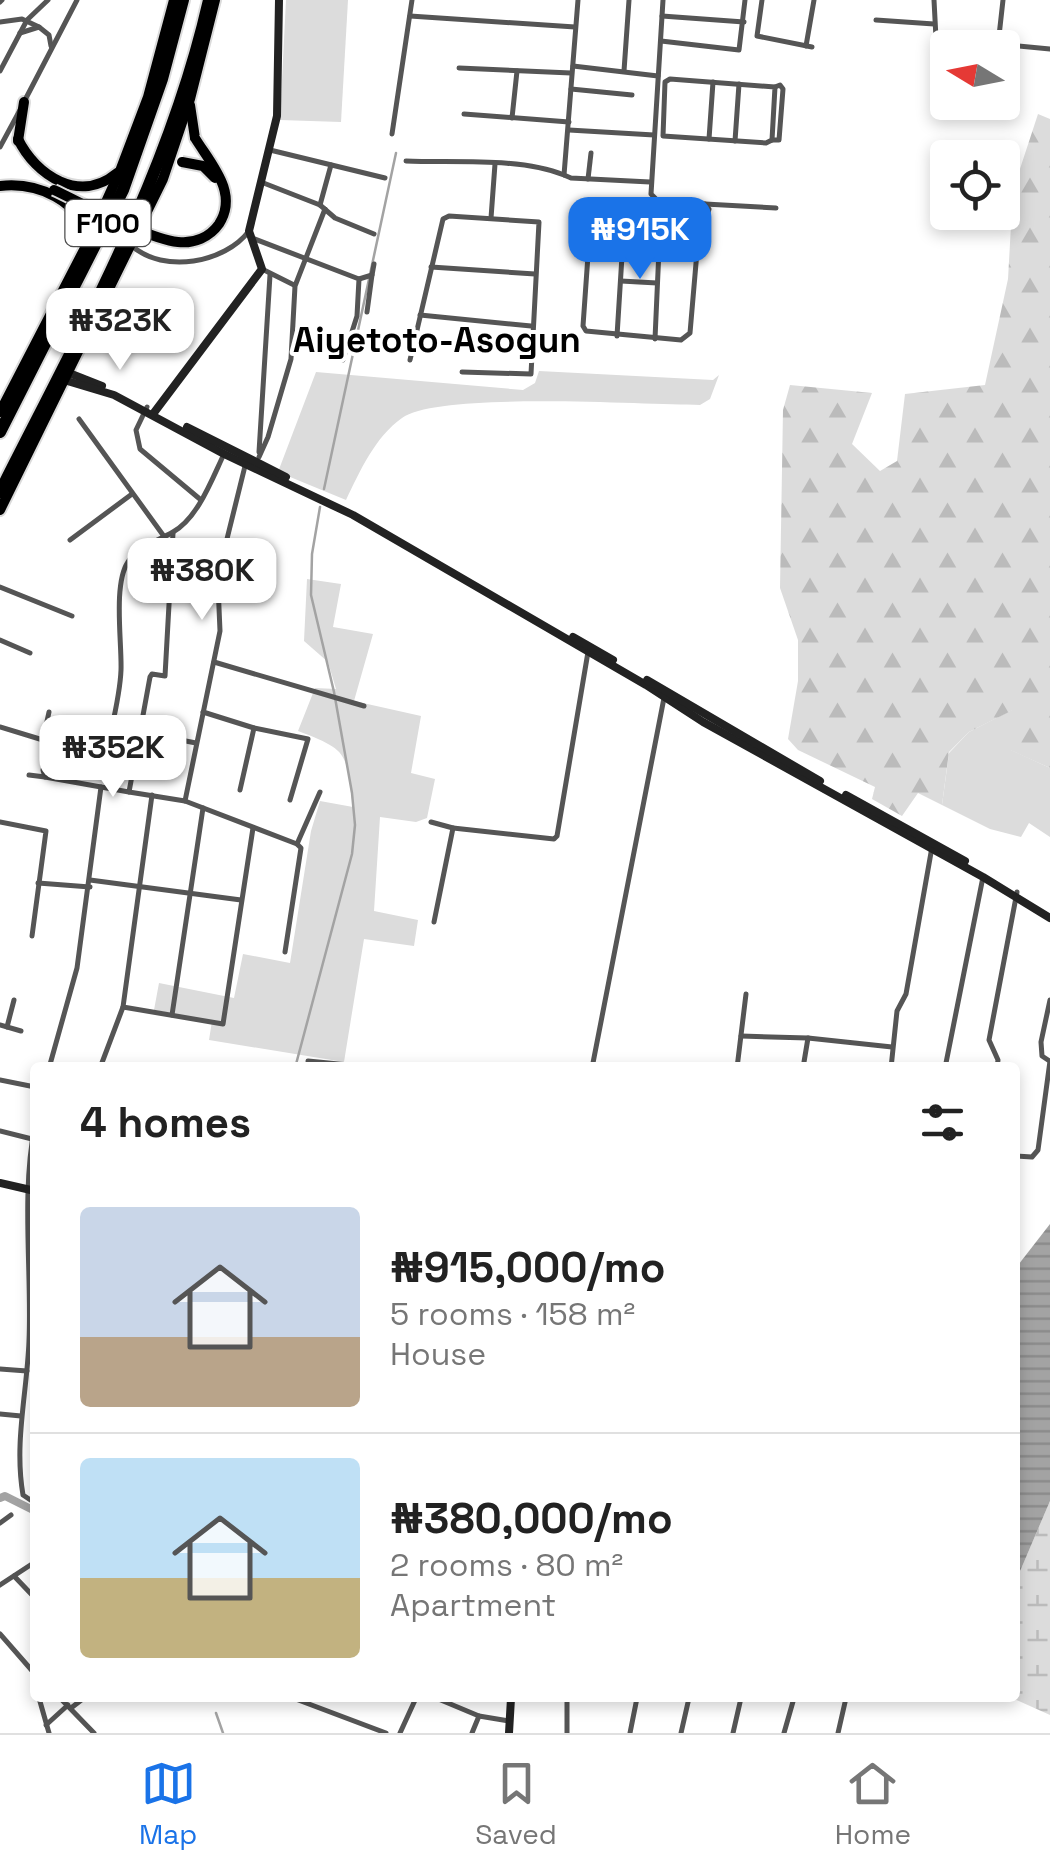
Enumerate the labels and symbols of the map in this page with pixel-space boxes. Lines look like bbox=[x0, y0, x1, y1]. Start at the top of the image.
north arrow bbox=[930, 30, 1020, 120]
pin: ₦915K bbox=[570, 197, 710, 282]
road number: F100 bbox=[66, 200, 150, 246]
pin: ₦323K bbox=[50, 288, 190, 373]
district label: Aiyetoto-Asogun bbox=[293, 318, 581, 362]
pin: ₦380K bbox=[132, 538, 272, 623]
pin: ₦352K bbox=[43, 715, 183, 800]

